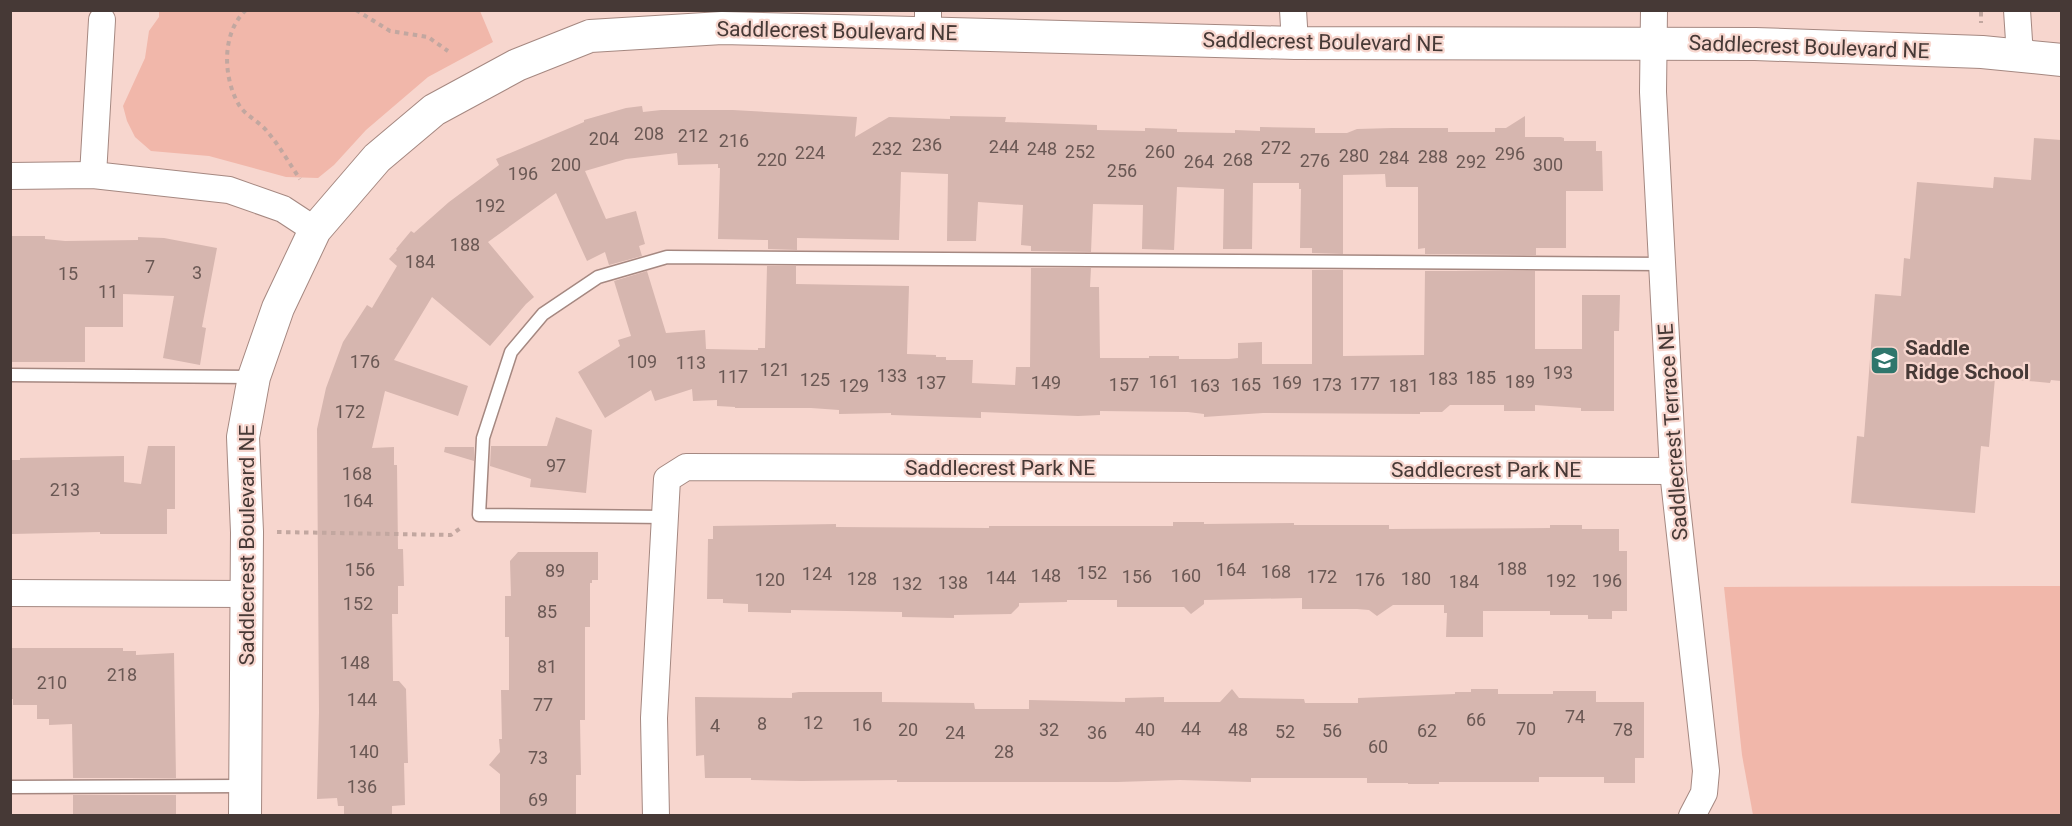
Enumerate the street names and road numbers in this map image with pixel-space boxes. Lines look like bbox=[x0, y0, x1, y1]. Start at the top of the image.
street label: Saddlecrest Boulevard NE bbox=[716, 17, 958, 45]
street label: Saddlecrest Boulevard NE bbox=[1202, 28, 1444, 56]
street label: Saddlecrest Boulevard NE bbox=[1688, 31, 1930, 63]
street label: Saddlecrest Terrace NE bbox=[1653, 323, 1693, 541]
street label: Saddlecrest Boulevard NE bbox=[235, 425, 259, 665]
street label: Saddlecrest Park NE bbox=[905, 456, 1095, 480]
street label: Saddlecrest Park NE bbox=[1391, 458, 1581, 482]

